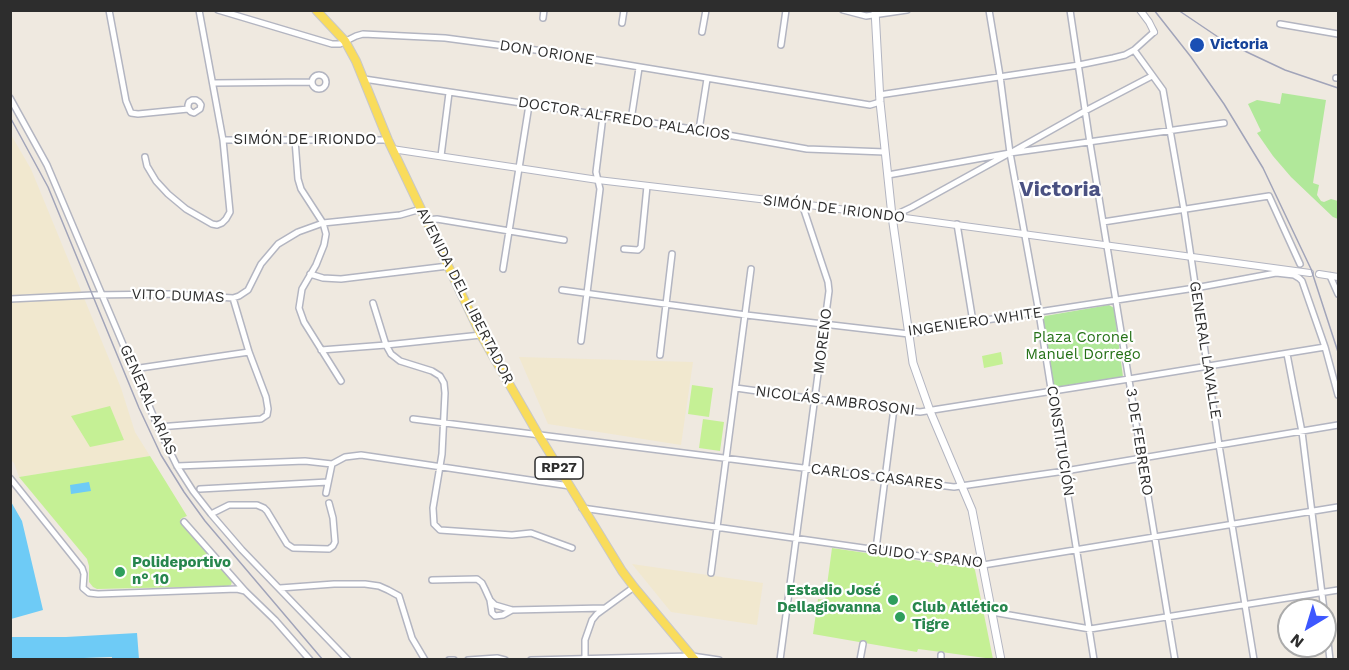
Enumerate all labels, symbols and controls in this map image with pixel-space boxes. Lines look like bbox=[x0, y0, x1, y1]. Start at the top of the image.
marker: Victoria bbox=[1188, 36, 1206, 54]
place label: Victoria bbox=[1210, 36, 1268, 54]
street label: DON ORIONE bbox=[498, 37, 596, 69]
street label: DOCTOR ALFREDO PALACIOS bbox=[517, 93, 731, 145]
street label: SIMÓN DE IRIONDO bbox=[234, 131, 376, 149]
district label: Victoria bbox=[1019, 177, 1101, 203]
street label: SIMÓN DE IRIONDO bbox=[762, 191, 906, 227]
street label: AVENIDA DEL LIBERTADOR bbox=[413, 205, 517, 387]
street label: GENERAL LAVALLE bbox=[1185, 280, 1225, 420]
street label: VITO DUMAS bbox=[131, 285, 225, 307]
street label: INGENIERO WHITE bbox=[907, 304, 1043, 340]
street label: MORENO bbox=[810, 307, 836, 375]
park label: Plaza Coronel Manuel Dorrego bbox=[1025, 329, 1141, 364]
street label: GENERAL ARIAS bbox=[116, 342, 180, 458]
street label: NICOLÁS AMBROSONI bbox=[754, 382, 916, 420]
street label: CONSTITUCIÓN bbox=[1042, 384, 1078, 498]
street label: 3 DE FEBRERO bbox=[1122, 387, 1156, 497]
road number: RP27 bbox=[535, 457, 583, 479]
street label: CARLOS CASARES bbox=[810, 460, 944, 494]
street label: GUIDO Y SPANO bbox=[866, 540, 984, 572]
place label: Polideportivo n° 10 bbox=[132, 554, 231, 589]
marker: Polideportivo n° 10 bbox=[113, 565, 127, 579]
place label: Estadio José Dellagiovanna bbox=[777, 582, 881, 617]
marker: Estadio José Dellagiovanna bbox=[886, 593, 900, 607]
north arrow bbox=[1277, 598, 1337, 658]
place label: Club Atlético Tigre bbox=[912, 599, 1008, 634]
marker: Club Atlético Tigre bbox=[893, 610, 907, 624]
text: N bbox=[1286, 630, 1307, 652]

